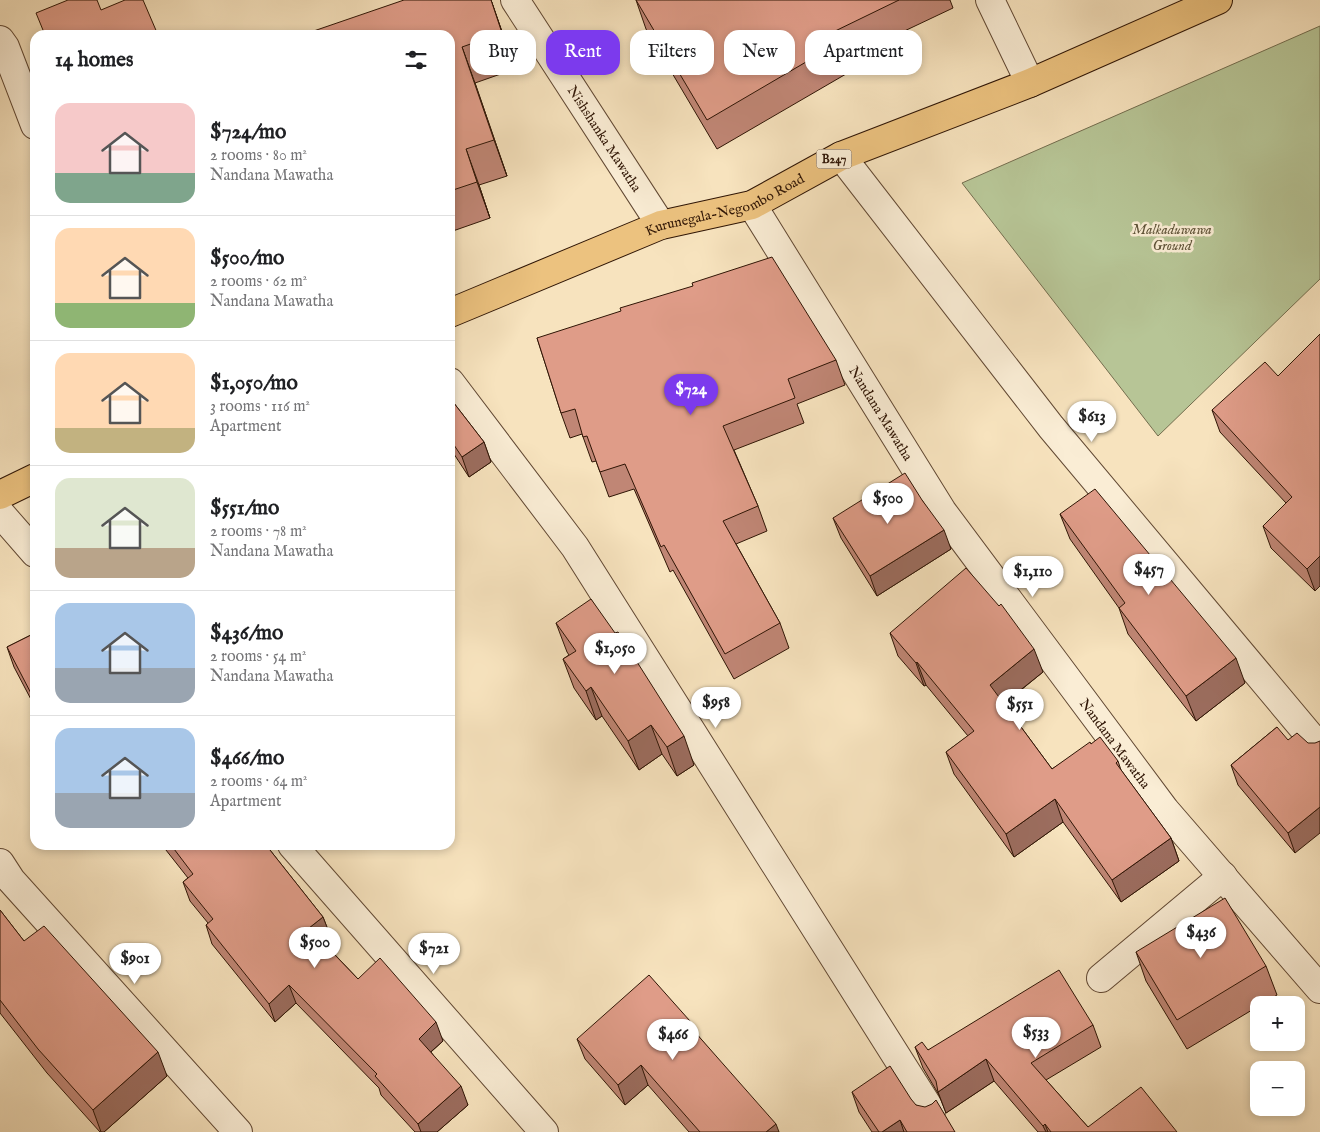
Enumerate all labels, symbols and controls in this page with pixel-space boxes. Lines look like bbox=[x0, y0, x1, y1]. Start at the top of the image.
chip: Buy bbox=[470, 30, 536, 75]
chip: Rent bbox=[546, 30, 620, 75]
chip: Filters bbox=[630, 30, 714, 75]
chip: New bbox=[724, 30, 795, 75]
chip: Apartment bbox=[805, 30, 922, 75]
icon: filters bbox=[402, 46, 430, 74]
text: 14 homes bbox=[55, 47, 133, 74]
street label: Nishshanka Mawatha bbox=[563, 82, 646, 196]
text: $724/mo bbox=[210, 119, 286, 146]
icon: home bbox=[95, 123, 155, 183]
text: 2 rooms · 80 m² bbox=[210, 146, 307, 166]
road number: B247 bbox=[816, 150, 852, 168]
text: Nandana Mawatha bbox=[210, 166, 333, 186]
street label: Kurunegala-Negombo Road bbox=[643, 170, 808, 241]
park label: Malkaduwawa Ground bbox=[1132, 221, 1212, 255]
text: $500/mo bbox=[210, 245, 284, 272]
icon: home bbox=[95, 248, 155, 308]
text: 2 rooms · 62 m² bbox=[210, 272, 307, 292]
text: Nandana Mawatha bbox=[210, 292, 333, 312]
street label: Nandana Mawatha bbox=[844, 363, 917, 465]
text: $1,050/mo bbox=[210, 370, 298, 397]
icon: home bbox=[95, 373, 155, 433]
pin: $724 bbox=[661, 374, 721, 416]
text: $724 bbox=[675, 380, 707, 400]
text: 3 rooms · 116 m² bbox=[210, 397, 310, 417]
pin: $613 bbox=[1062, 400, 1122, 443]
text: $613 bbox=[1078, 407, 1106, 427]
text: Apartment bbox=[210, 417, 281, 437]
pin: $500 bbox=[858, 482, 918, 525]
text: $500 bbox=[873, 489, 903, 509]
text: $551/mo bbox=[210, 495, 279, 522]
icon: home bbox=[95, 498, 155, 558]
text: 2 rooms · 78 m² bbox=[210, 522, 307, 542]
text: Nandana Mawatha bbox=[210, 542, 333, 562]
pin: $457 bbox=[1119, 554, 1179, 596]
pin: $1,110 bbox=[992, 556, 1074, 598]
text: $457 bbox=[1134, 560, 1164, 580]
text: $1,110 bbox=[1014, 562, 1052, 582]
text: $436/mo bbox=[210, 620, 283, 647]
icon: home bbox=[95, 623, 155, 683]
pin: $1,050 bbox=[574, 632, 656, 675]
text: $1,050 bbox=[595, 639, 635, 659]
text: 2 rooms · 54 m² bbox=[210, 647, 307, 667]
text: Nandana Mawatha bbox=[210, 667, 333, 687]
pin: $958 bbox=[686, 686, 746, 729]
pin: $551 bbox=[990, 688, 1050, 731]
text: $958 bbox=[702, 693, 730, 713]
text: $551 bbox=[1007, 695, 1033, 715]
street label: Nandana Mawatha bbox=[1075, 695, 1155, 793]
text: $466/mo bbox=[210, 745, 284, 772]
icon: home bbox=[95, 748, 155, 808]
text: 2 rooms · 64 m² bbox=[210, 772, 308, 792]
text: Apartment bbox=[210, 792, 281, 812]
pin: $436 bbox=[1171, 916, 1231, 959]
text: $436 bbox=[1186, 923, 1216, 943]
pin: $500 bbox=[285, 926, 345, 969]
pin: $721 bbox=[404, 932, 464, 975]
text: $500 bbox=[300, 933, 330, 953]
text: $721 bbox=[419, 939, 449, 959]
pin: $901 bbox=[105, 942, 165, 985]
text: $901 bbox=[120, 949, 150, 969]
map controls bbox=[1250, 996, 1305, 1116]
button: + bbox=[1250, 996, 1305, 1051]
pin: $533 bbox=[1006, 1016, 1066, 1059]
pin: $466 bbox=[643, 1018, 703, 1061]
text: $533 bbox=[1023, 1023, 1049, 1043]
text: $466 bbox=[658, 1025, 688, 1045]
button: − bbox=[1250, 1061, 1305, 1116]

